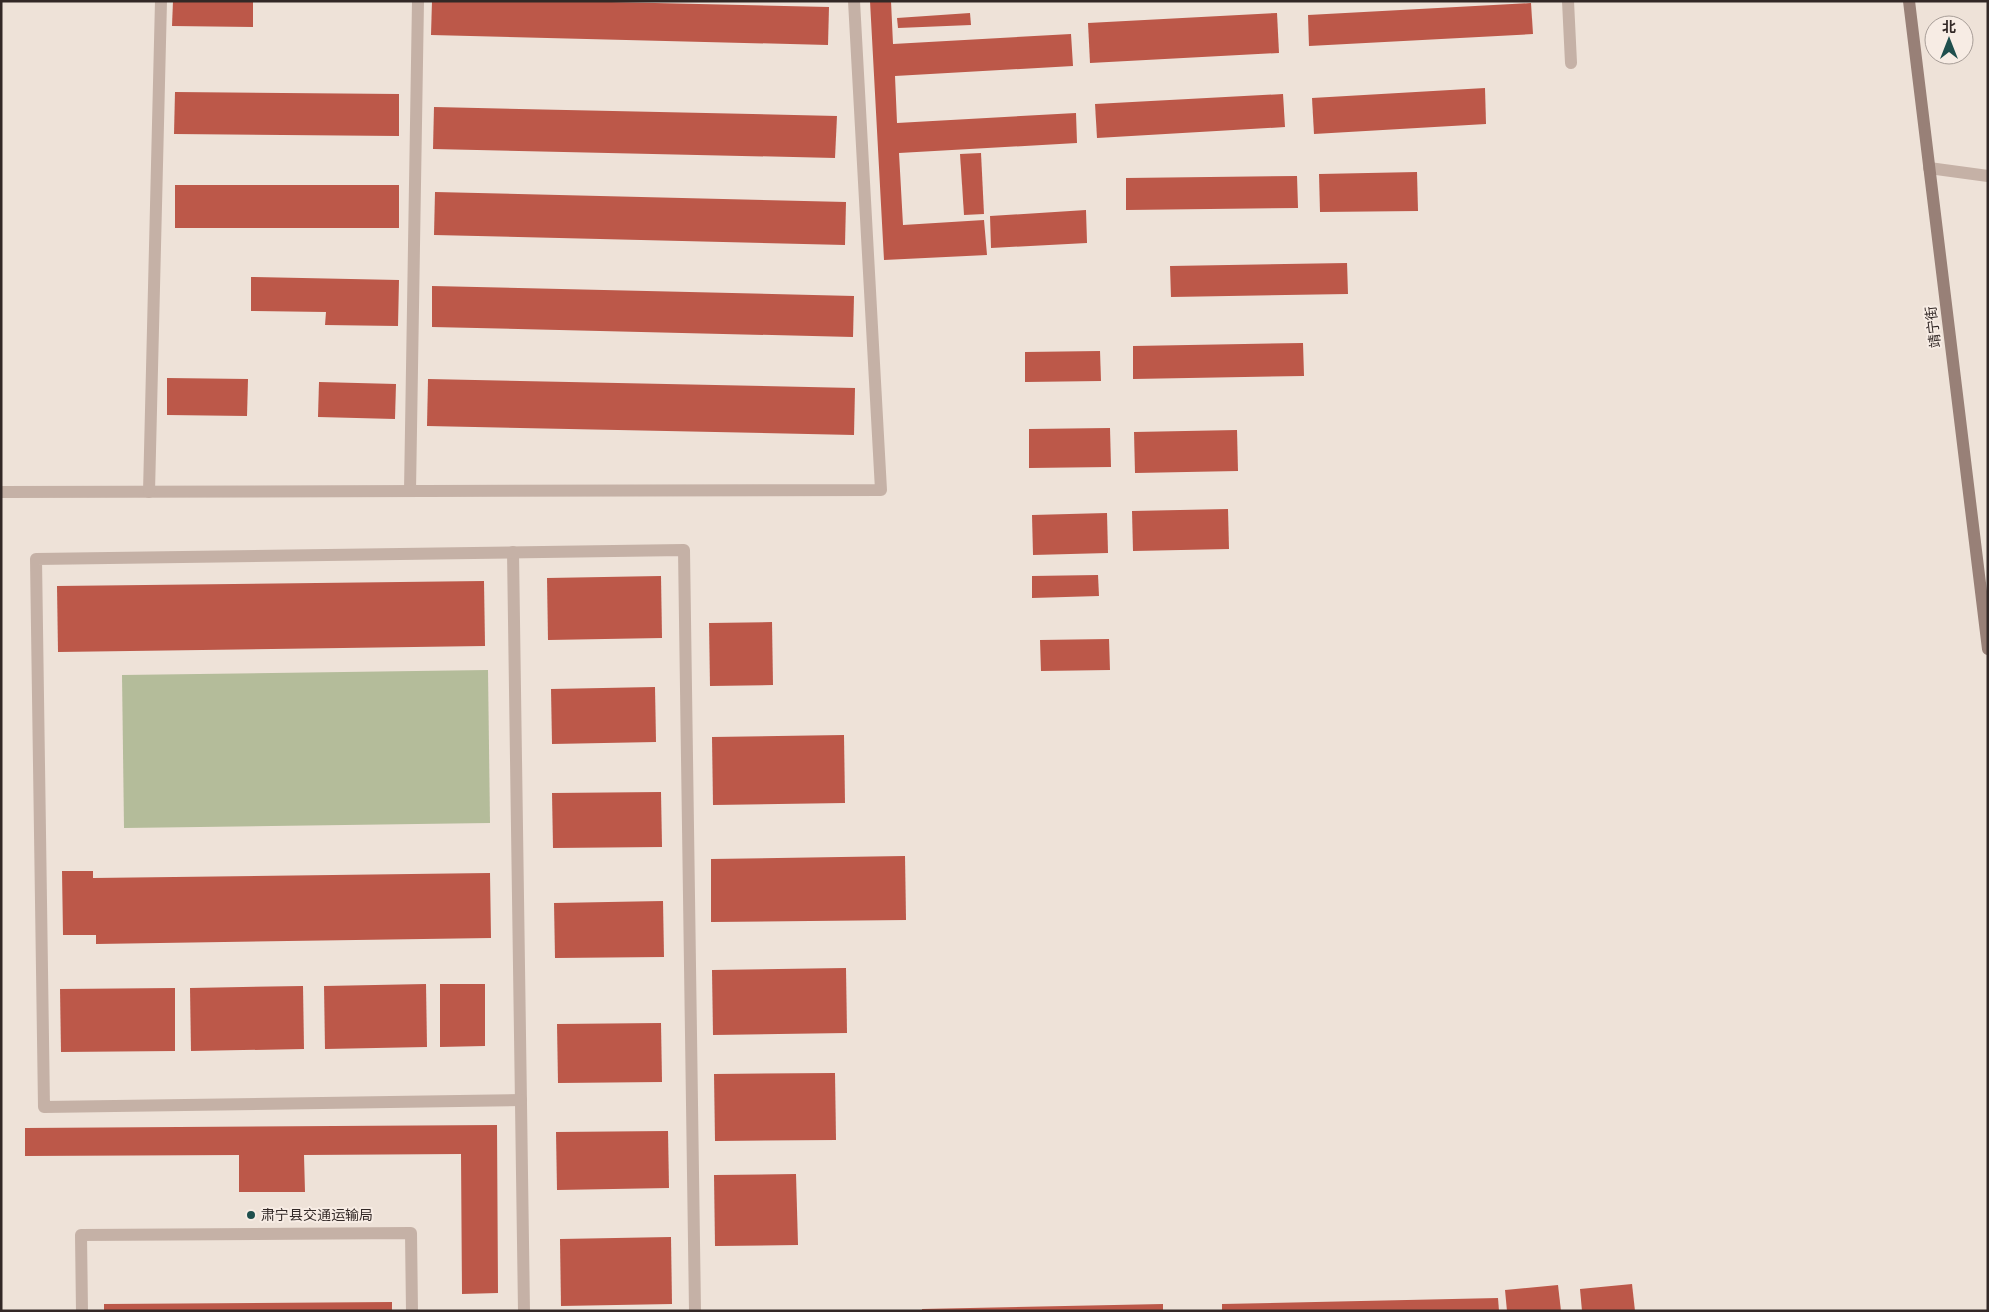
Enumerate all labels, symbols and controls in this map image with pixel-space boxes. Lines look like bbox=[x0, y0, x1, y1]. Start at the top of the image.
north arrow bbox=[1924, 15, 1974, 65]
text: 北 bbox=[1942, 19, 1956, 35]
street label: 靖宁街 bbox=[1923, 305, 1943, 349]
place label: 肃宁县交通运输局 bbox=[261, 1207, 373, 1223]
marker: 肃宁县交通运输局 bbox=[245, 1209, 257, 1221]

